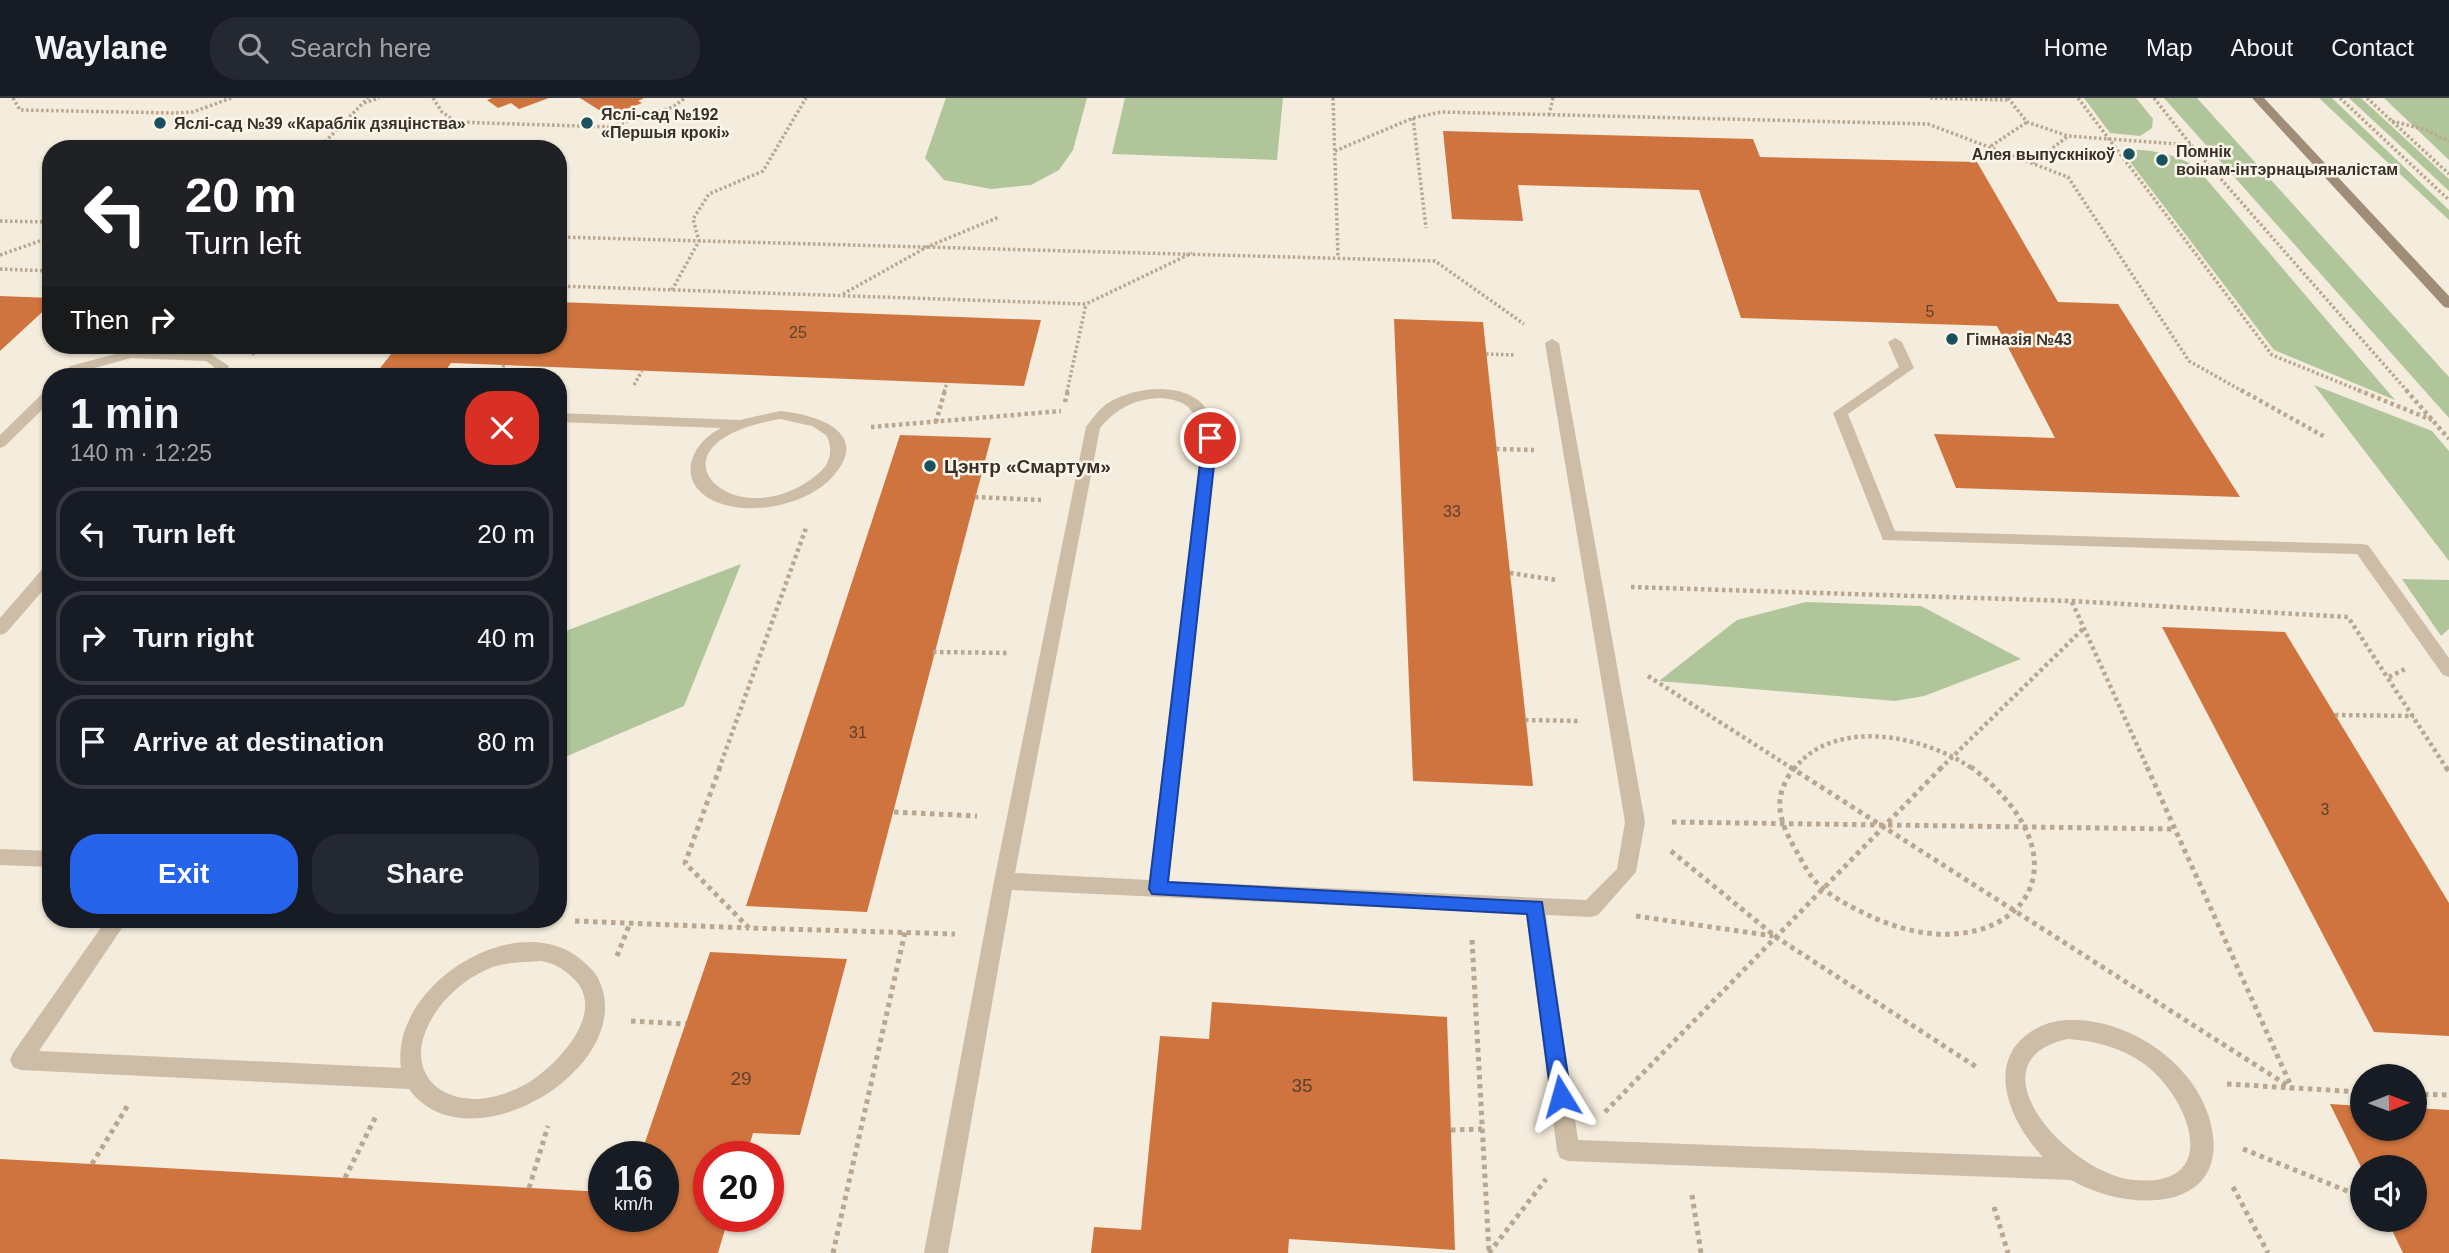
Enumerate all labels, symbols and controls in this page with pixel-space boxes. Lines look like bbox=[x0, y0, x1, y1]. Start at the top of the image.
search box bbox=[210, 17, 700, 80]
text: Waylane bbox=[35, 29, 168, 66]
icon: search bbox=[234, 29, 272, 67]
text: Search here bbox=[290, 33, 431, 63]
text: Home bbox=[2044, 34, 2108, 61]
text: Map bbox=[2146, 34, 2193, 61]
text: About bbox=[2231, 34, 2293, 61]
text: Contact bbox=[2331, 34, 2414, 61]
place label: Яслі-сад №192 «Першыя крокі» bbox=[601, 106, 730, 141]
marker: Яслі-сад №39 «Караблік дзяцінства» bbox=[152, 115, 168, 131]
place label: Яслі-сад №39 «Караблік дзяцінства» bbox=[174, 115, 466, 132]
marker: Яслі-сад №192 «Першыя крокі» bbox=[579, 115, 595, 131]
place label: Помнік воінам-інтэрнацыяналістам bbox=[2176, 143, 2398, 178]
place label: Алея выпускнікоў bbox=[1972, 146, 2115, 163]
marker: Алея выпускнікоў bbox=[2121, 146, 2137, 162]
marker: Помнік воінам-інтэрнацыяналістам bbox=[2154, 152, 2170, 168]
icon: left bbox=[70, 168, 161, 259]
text: 20 m bbox=[185, 168, 297, 222]
text: Turn left bbox=[185, 225, 301, 261]
icon: right bbox=[143, 301, 181, 339]
house number: 5 bbox=[1926, 303, 1935, 320]
text: Then bbox=[70, 305, 129, 335]
house number: 25 bbox=[789, 324, 807, 341]
marker: Гімназія №43 bbox=[1944, 331, 1960, 347]
place label: Гімназія №43 bbox=[1966, 331, 2072, 348]
text: 1 min bbox=[70, 390, 180, 437]
button: close bbox=[465, 391, 539, 465]
pin bbox=[1180, 408, 1240, 468]
icon: arrive bbox=[1191, 419, 1229, 457]
text: 140 m · 12:25 bbox=[70, 440, 212, 466]
place label: Цэнтр «Смартум» bbox=[944, 456, 1111, 477]
marker: Цэнтр «Смартум» bbox=[922, 458, 938, 474]
house number: 33 bbox=[1443, 503, 1461, 520]
icon: left bbox=[74, 515, 112, 553]
text: Turn left bbox=[133, 519, 235, 549]
text: 20 m bbox=[477, 519, 535, 549]
icon: right bbox=[74, 619, 112, 657]
text: Turn right bbox=[133, 623, 254, 653]
text: 40 m bbox=[477, 623, 535, 653]
icon: arrive bbox=[74, 723, 112, 761]
house number: 31 bbox=[849, 724, 867, 741]
text: Arrive at destination bbox=[133, 727, 384, 757]
text: 80 m bbox=[477, 727, 535, 757]
house number: 3 bbox=[2321, 801, 2330, 818]
button: Exit bbox=[70, 834, 298, 914]
button: Share bbox=[312, 834, 539, 914]
position arrow bbox=[1524, 1059, 1598, 1133]
north arrow bbox=[2350, 1064, 2427, 1141]
map controls bbox=[2350, 1064, 2427, 1232]
house number: 29 bbox=[730, 1068, 752, 1089]
house number: 35 bbox=[1291, 1075, 1313, 1096]
speed limit sign: 20 bbox=[693, 1141, 784, 1232]
button: sound bbox=[2350, 1155, 2427, 1232]
text: 16 bbox=[614, 1158, 653, 1197]
text: km/h bbox=[614, 1194, 653, 1214]

